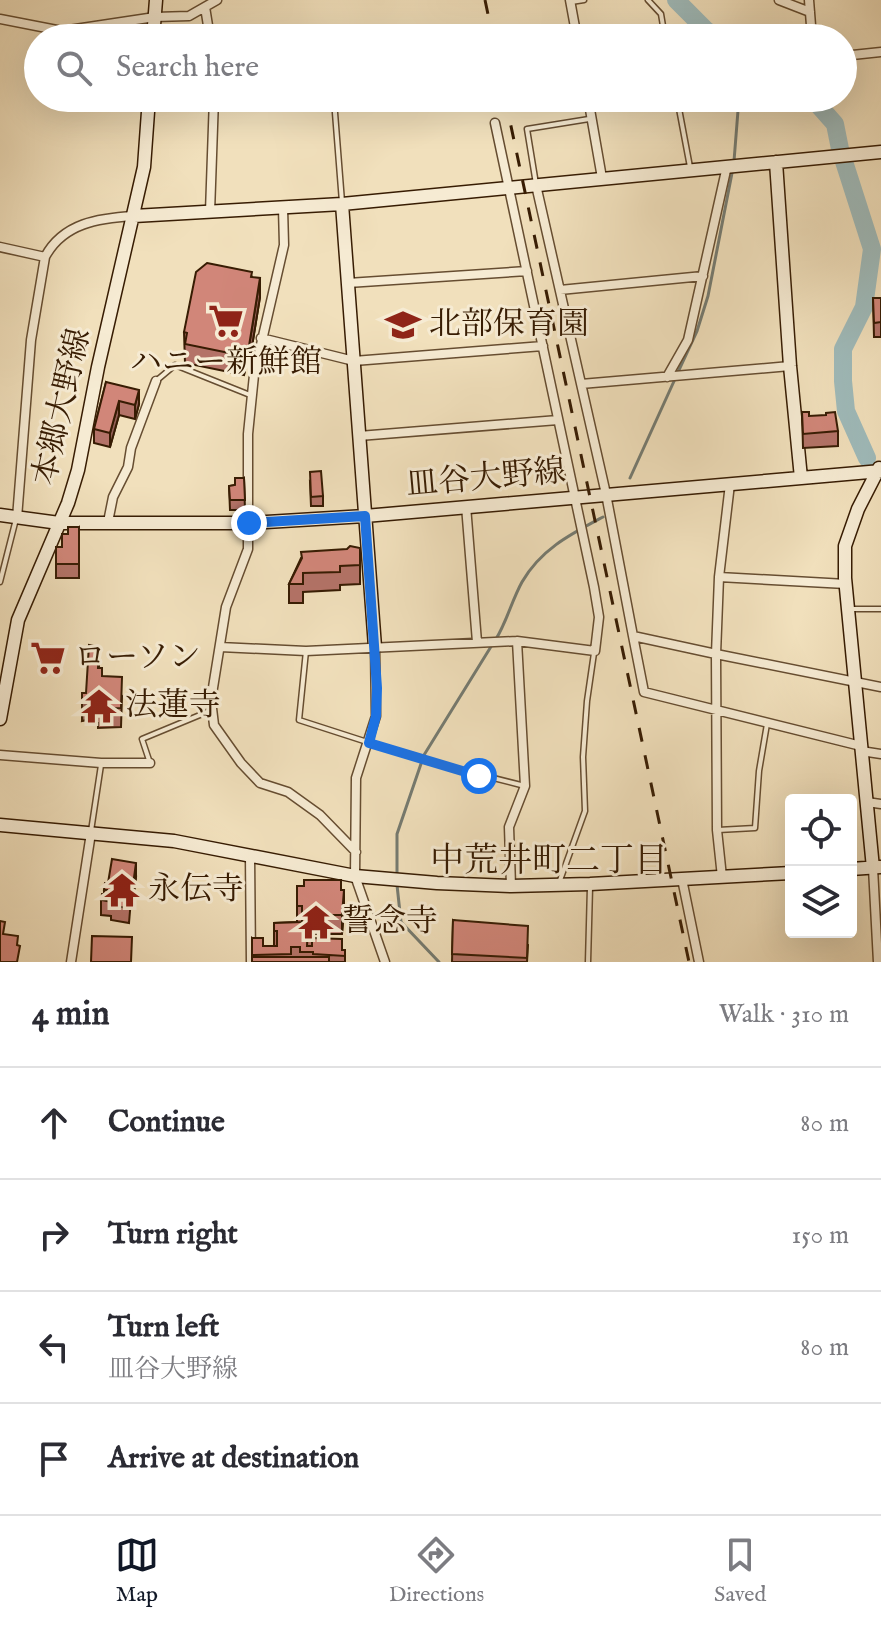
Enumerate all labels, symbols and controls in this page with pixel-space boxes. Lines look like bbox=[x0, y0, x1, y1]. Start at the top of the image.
search box bbox=[24, 24, 857, 112]
icon: search bbox=[52, 46, 96, 90]
text: Search here bbox=[116, 49, 259, 87]
supermarket icon: ハニー新鮮館 bbox=[207, 302, 245, 340]
place label: 北部保育園 bbox=[429, 305, 589, 346]
school or university icon: 北部保育園 bbox=[384, 306, 422, 344]
street label: 本郷大野線 bbox=[25, 324, 101, 490]
place label: ハニー新鮮館 bbox=[130, 343, 322, 384]
street label: 皿谷大野線 bbox=[405, 452, 567, 506]
route end bbox=[231, 505, 267, 541]
place label: ローソン bbox=[74, 638, 201, 679]
supermarket icon: ローソン bbox=[29, 639, 67, 677]
place label: 法蓮寺 bbox=[125, 686, 221, 727]
temple icon: 法蓮寺 bbox=[80, 687, 118, 725]
route start bbox=[461, 758, 497, 794]
map controls bbox=[785, 794, 857, 938]
button: locate bbox=[785, 794, 857, 866]
district label: 中荒井町二丁目 bbox=[430, 840, 668, 883]
button: layers bbox=[785, 866, 857, 938]
place label: 永伝寺 bbox=[148, 870, 244, 911]
temple icon: 永伝寺 bbox=[103, 871, 141, 909]
place label: 誓念寺 bbox=[342, 902, 438, 943]
temple icon: 誓念寺 bbox=[297, 903, 335, 941]
text: 4 min bbox=[32, 993, 110, 1036]
text: Walk · 310 m bbox=[719, 998, 849, 1031]
icon: ahead bbox=[32, 1101, 76, 1145]
text: Continue bbox=[108, 1104, 225, 1142]
text: 80 m bbox=[800, 1107, 849, 1140]
icon: right bbox=[32, 1213, 76, 1257]
text: Turn right bbox=[108, 1216, 238, 1254]
text: 150 m bbox=[791, 1219, 849, 1252]
text: Turn left bbox=[108, 1309, 219, 1347]
icon: left bbox=[32, 1325, 76, 1369]
text: 80 m bbox=[800, 1331, 849, 1364]
text: 皿谷大野線 bbox=[108, 1353, 238, 1386]
icon: arrive bbox=[32, 1437, 76, 1481]
text: Arrive at destination bbox=[108, 1440, 359, 1478]
tab: Map bbox=[115, 1533, 159, 1609]
tab: Directions bbox=[389, 1533, 484, 1609]
tab: Saved bbox=[714, 1533, 766, 1609]

